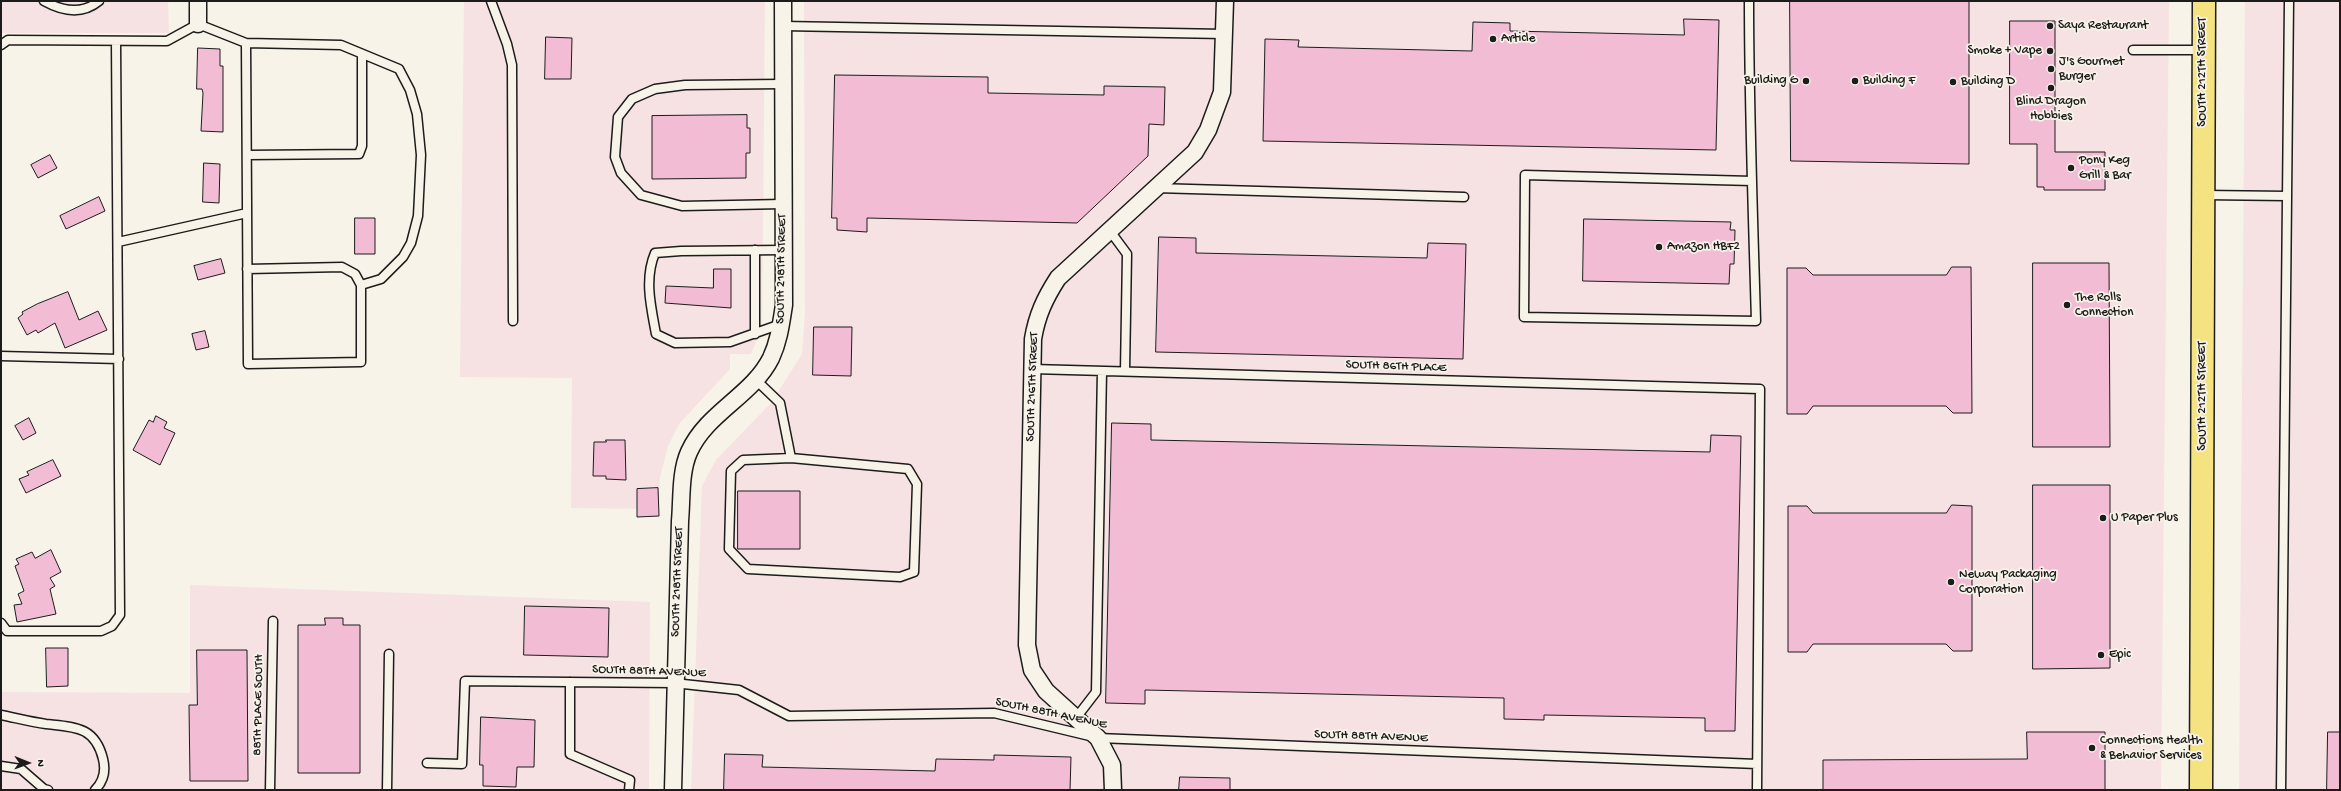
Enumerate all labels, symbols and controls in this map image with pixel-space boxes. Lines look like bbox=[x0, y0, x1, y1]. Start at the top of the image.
street label: SOUTH 212TH STREET bbox=[2195, 17, 2211, 127]
place label: Saya Restaurant bbox=[2058, 18, 2148, 34]
marker: Saya Restaurant bbox=[2045, 21, 2055, 31]
place label: Article bbox=[1501, 31, 1535, 47]
marker: Article bbox=[1488, 34, 1498, 44]
place label: Smoke + Vape bbox=[1967, 43, 2042, 59]
marker: Smoke + Vape bbox=[2045, 46, 2055, 56]
place label: J's Gourmet Burger bbox=[2059, 54, 2124, 85]
marker: J's Gourmet Burger bbox=[2046, 64, 2056, 74]
place label: Building G bbox=[1744, 73, 1798, 89]
place label: Building F bbox=[1863, 73, 1915, 89]
place label: Building D bbox=[1961, 74, 2015, 90]
marker: Building G bbox=[1801, 76, 1811, 86]
marker: Building F bbox=[1850, 76, 1860, 86]
marker: Building D bbox=[1948, 77, 1958, 87]
marker: Blind Dragon Hobbies bbox=[2046, 83, 2056, 93]
place label: Blind Dragon Hobbies bbox=[2016, 94, 2086, 125]
place label: Pony Keg Grill & Bar bbox=[2079, 153, 2131, 184]
marker: Pony Keg Grill & Bar bbox=[2066, 163, 2076, 173]
street label: SOUTH 218TH STREET bbox=[773, 214, 791, 324]
place label: Amazon HBF2 bbox=[1667, 239, 1740, 255]
marker: Amazon HBF2 bbox=[1654, 242, 1664, 252]
place label: The Rolls Connection bbox=[2075, 290, 2133, 321]
marker: The Rolls Connection bbox=[2062, 300, 2072, 310]
street label: SOUTH 216TH STREET bbox=[1023, 332, 1043, 442]
street label: SOUTH 212TH STREET bbox=[2195, 341, 2211, 451]
street label: SOUTH 86TH PLACE bbox=[1345, 357, 1447, 377]
place label: U Paper Plus bbox=[2111, 510, 2178, 526]
marker: U Paper Plus bbox=[2098, 513, 2108, 523]
street label: SOUTH 218TH STREET bbox=[668, 527, 688, 637]
place label: Neway Packaging Corporation bbox=[1959, 567, 2057, 598]
marker: Neway Packaging Corporation bbox=[1946, 577, 1956, 587]
place label: Epic bbox=[2109, 647, 2131, 663]
marker: Epic bbox=[2096, 650, 2106, 660]
street label: 88TH PLACE SOUTH bbox=[250, 654, 268, 756]
street label: SOUTH 88TH AVENUE bbox=[592, 662, 706, 682]
street label: SOUTH 88TH AVENUE bbox=[994, 695, 1108, 733]
street label: SOUTH 88TH AVENUE bbox=[1314, 727, 1428, 747]
place label: Connections Health & Behavior Services bbox=[2100, 733, 2203, 764]
north arrow bbox=[8, 743, 48, 783]
marker: Connections Health & Behavior Services bbox=[2087, 743, 2097, 753]
text: N bbox=[34, 760, 46, 767]

